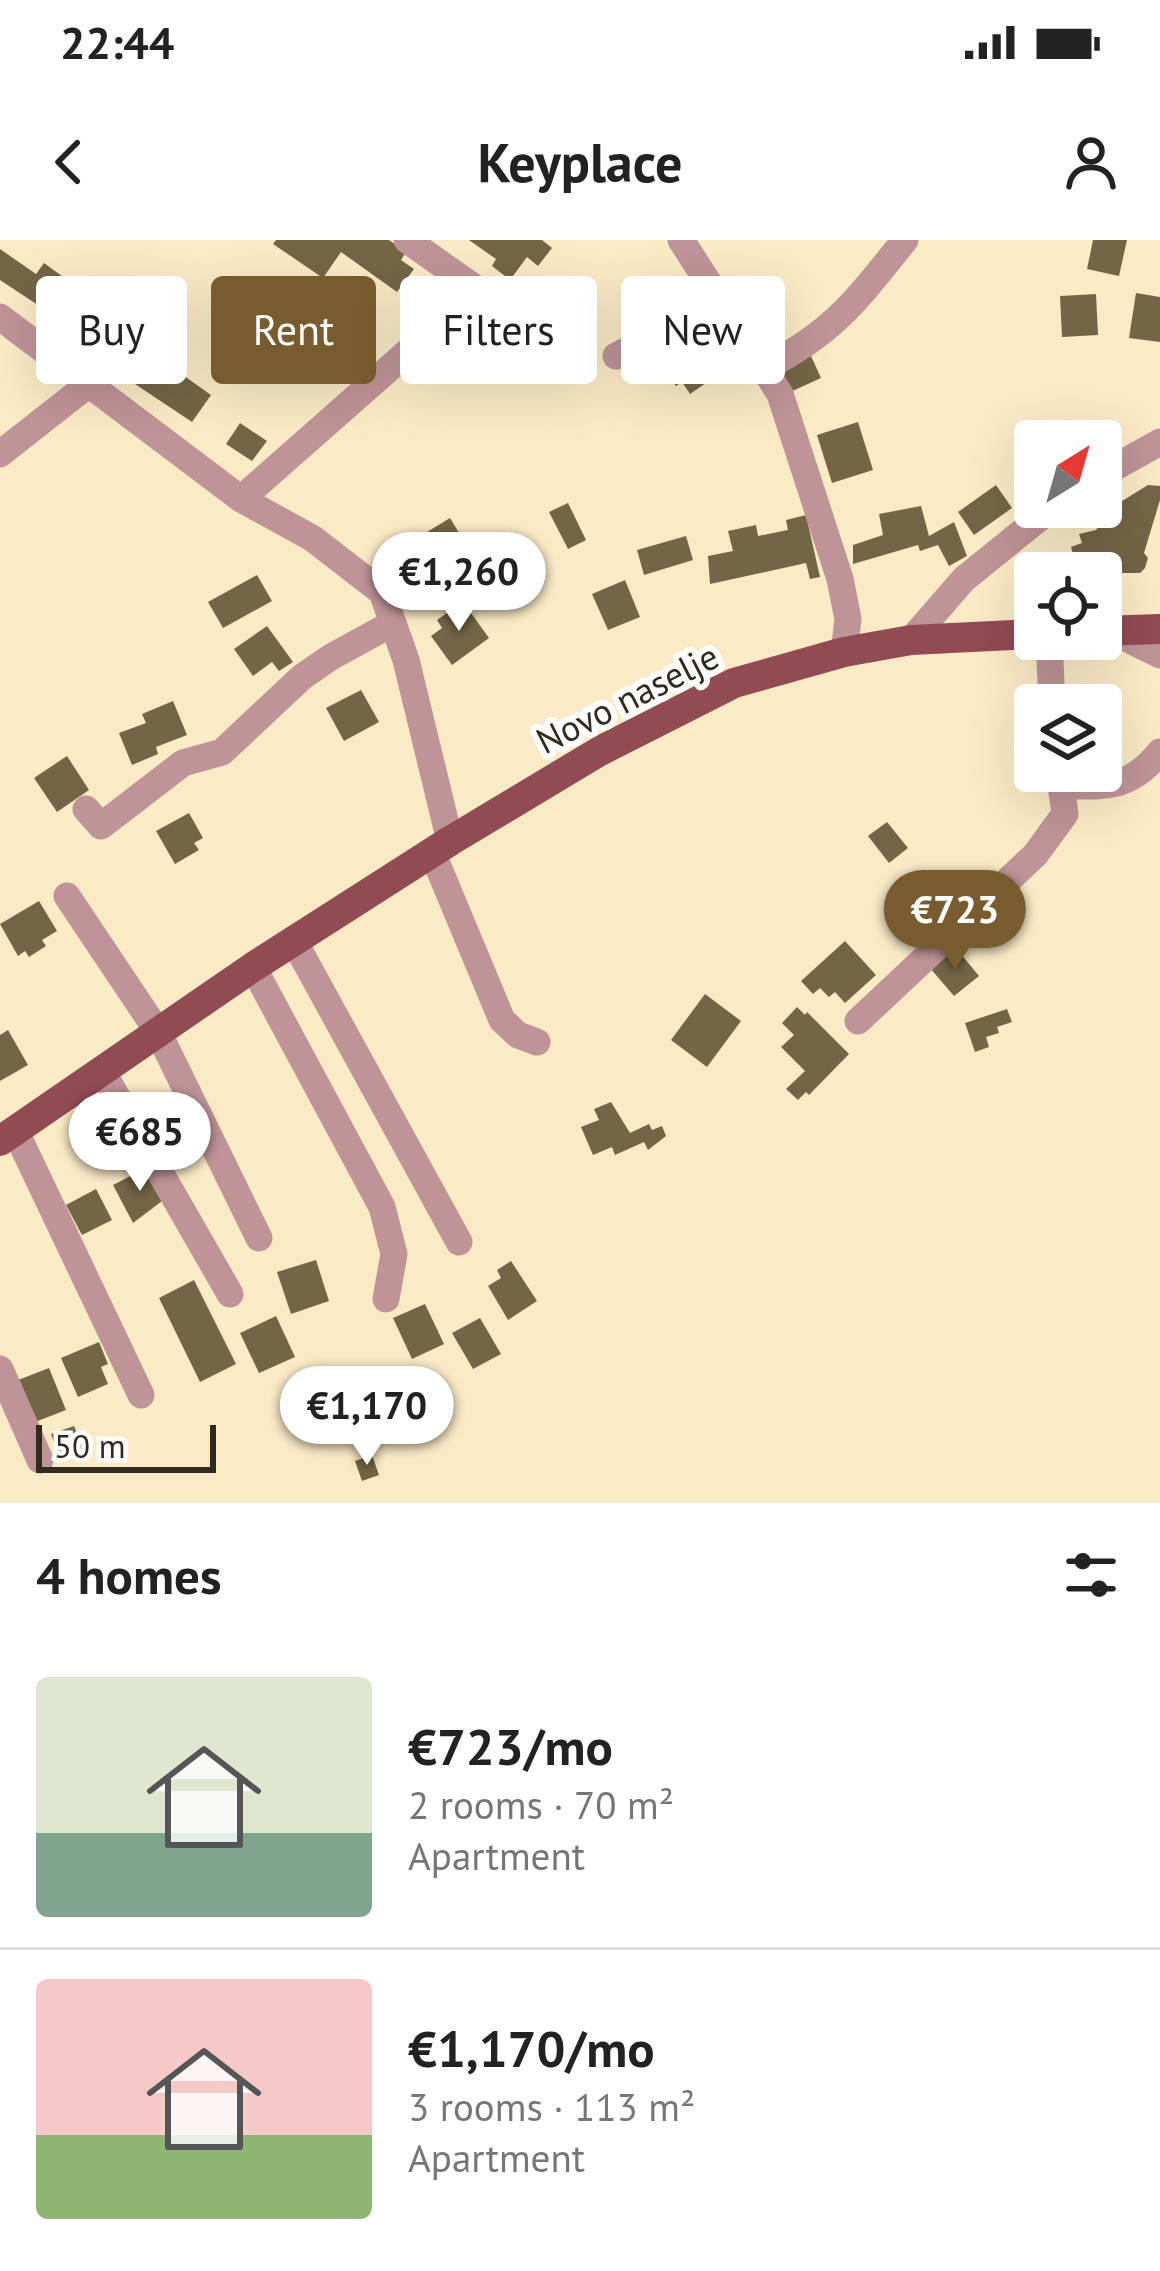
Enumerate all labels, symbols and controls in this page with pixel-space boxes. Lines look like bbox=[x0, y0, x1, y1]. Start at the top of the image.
text: 22:44 bbox=[60, 13, 174, 71]
text: Keyplace bbox=[477, 127, 683, 197]
icon: back bbox=[36, 129, 102, 195]
icon: person bbox=[1058, 129, 1124, 195]
chip: Buy bbox=[36, 276, 187, 384]
chip: Rent bbox=[211, 276, 376, 384]
chip: Filters bbox=[400, 276, 597, 384]
chip: New bbox=[621, 276, 785, 384]
north arrow bbox=[1014, 420, 1122, 528]
map controls bbox=[1014, 420, 1122, 792]
pin: €1,260 bbox=[361, 532, 557, 634]
text: €1,260 bbox=[399, 545, 519, 596]
button: locate bbox=[1014, 552, 1122, 660]
street label: Novo naselje bbox=[528, 632, 726, 764]
button: layers bbox=[1014, 684, 1122, 792]
pin: €723 bbox=[884, 870, 1026, 972]
text: €723 bbox=[911, 883, 999, 934]
pin: €685 bbox=[69, 1092, 211, 1194]
text: €685 bbox=[96, 1105, 184, 1156]
pin: €1,170 bbox=[269, 1366, 465, 1468]
text: €1,170 bbox=[307, 1379, 427, 1430]
scale bar bbox=[36, 1419, 216, 1472]
text: 50 m bbox=[54, 1424, 126, 1467]
text: 4 homes bbox=[36, 1542, 222, 1608]
icon: filters bbox=[1058, 1542, 1124, 1608]
text: €723/mo bbox=[408, 1713, 613, 1779]
icon: home bbox=[132, 1725, 276, 1869]
text: 2 rooms · 70 m² bbox=[408, 1779, 674, 1830]
text: Apartment bbox=[408, 1830, 585, 1881]
text: €1,170/mo bbox=[408, 2015, 655, 2081]
icon: home bbox=[132, 2027, 276, 2171]
text: 3 rooms · 113 m² bbox=[408, 2081, 695, 2132]
text: Apartment bbox=[408, 2132, 585, 2183]

